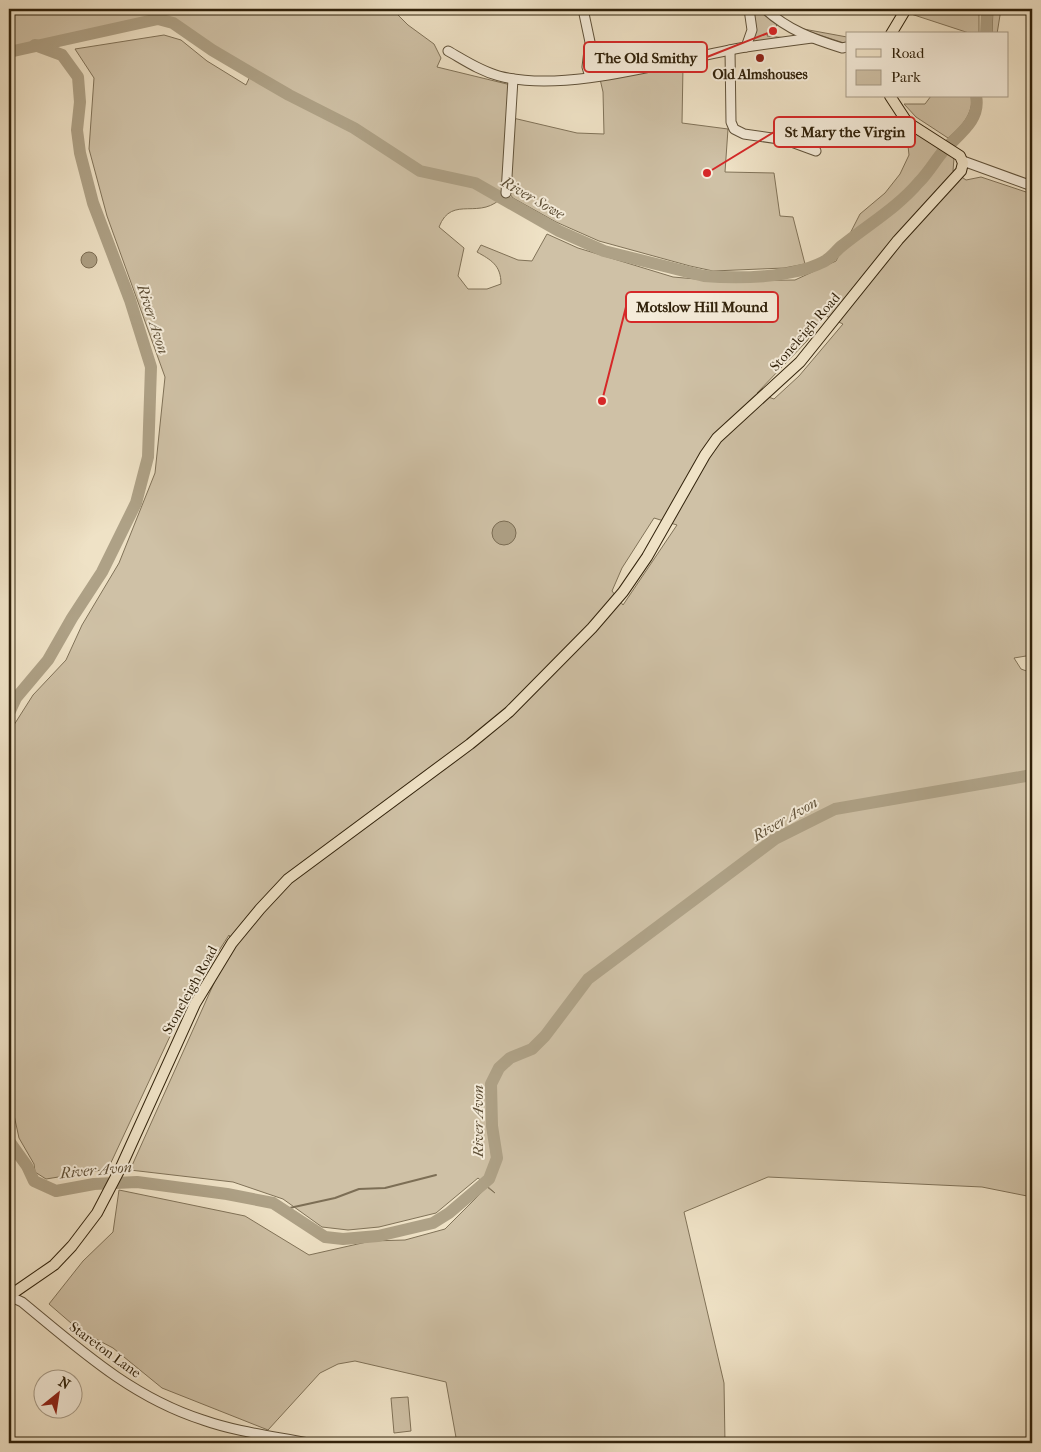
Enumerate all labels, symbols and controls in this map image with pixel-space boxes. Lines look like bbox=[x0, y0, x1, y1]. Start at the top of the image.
legend bbox=[846, 32, 1008, 98]
callout: The Old Smithy bbox=[584, 42, 707, 72]
text: Road bbox=[891, 44, 925, 62]
text: The Old Smithy bbox=[594, 49, 698, 67]
marker: Old Almshouses bbox=[754, 52, 766, 64]
place label: Old Almshouses bbox=[712, 66, 808, 83]
text: Park bbox=[891, 68, 921, 86]
callout: St Mary the Virgin bbox=[774, 117, 915, 147]
text: St Mary the Virgin bbox=[785, 123, 906, 141]
water label: River Sowe bbox=[497, 172, 569, 224]
water label: River Avon bbox=[133, 281, 173, 356]
street label: Stoneleigh Road bbox=[766, 289, 844, 375]
callout: Motslow Hill Mound bbox=[626, 292, 778, 322]
text: Motslow Hill Mound bbox=[635, 298, 769, 316]
water label: River Avon bbox=[748, 793, 821, 845]
street label: Stoneleigh Road bbox=[159, 943, 221, 1037]
water label: River Avon bbox=[469, 1085, 487, 1158]
water label: River Avon bbox=[58, 1158, 133, 1182]
street label: Stareton Lane bbox=[66, 1318, 144, 1382]
north arrow bbox=[32, 1370, 82, 1420]
text: N bbox=[55, 1373, 73, 1393]

